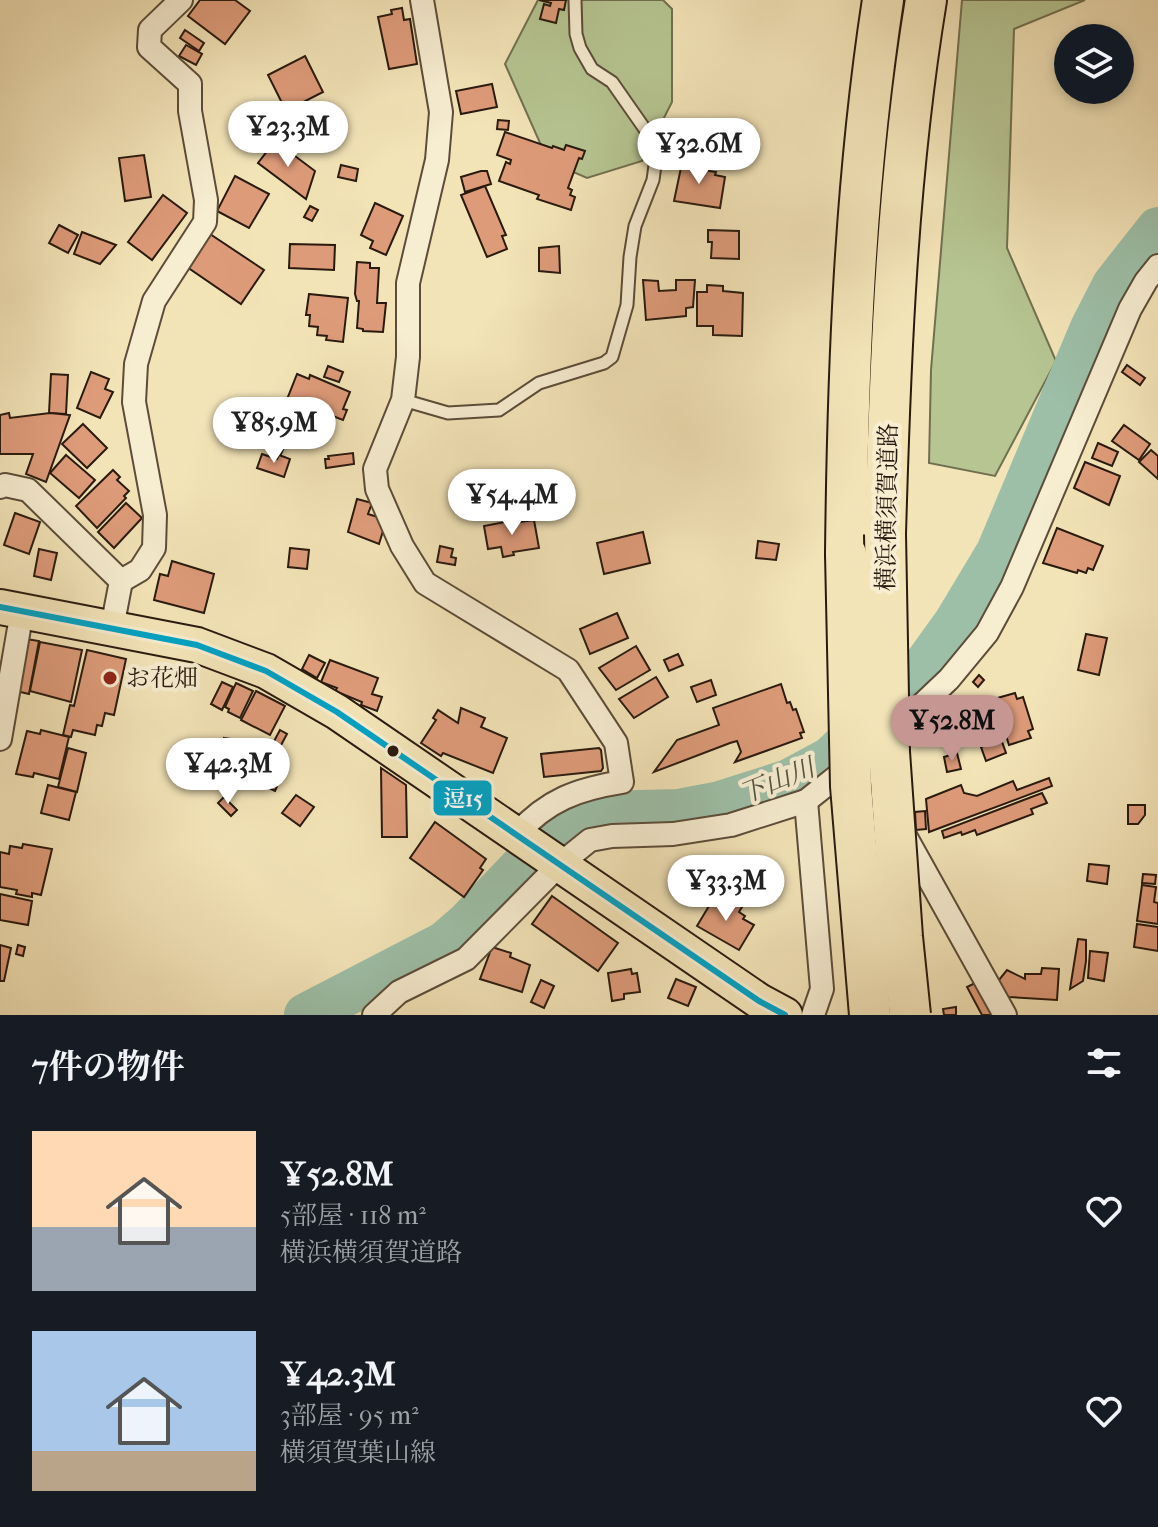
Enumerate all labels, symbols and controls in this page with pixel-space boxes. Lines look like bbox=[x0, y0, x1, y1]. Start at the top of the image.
map controls bbox=[1054, 24, 1134, 104]
button: layers bbox=[1054, 24, 1134, 104]
pin: ¥23.3M bbox=[223, 101, 353, 169]
text: ¥23.3M bbox=[246, 111, 330, 142]
pin: ¥32.6M bbox=[634, 118, 764, 186]
text: ¥32.6M bbox=[655, 128, 743, 159]
pin: ¥85.9M bbox=[209, 397, 339, 465]
text: ¥85.9M bbox=[231, 407, 317, 438]
street label: 横浜横須賀道路 bbox=[872, 423, 902, 591]
pin: ¥54.4M bbox=[447, 469, 577, 537]
text: ¥54.4M bbox=[466, 479, 558, 510]
place label: お花畑 bbox=[126, 664, 198, 692]
marker: お花畑 bbox=[101, 669, 119, 687]
pin: ¥52.8M bbox=[887, 695, 1017, 763]
text: ¥52.8M bbox=[909, 705, 995, 736]
pin: ¥42.3M bbox=[163, 738, 293, 806]
unlabelled marker bbox=[385, 743, 401, 759]
text: ¥42.3M bbox=[184, 748, 272, 779]
water label: 下山川 bbox=[735, 751, 822, 810]
line badge: 逗15 bbox=[432, 779, 493, 817]
text: 逗15 bbox=[443, 786, 483, 812]
pin: ¥33.3M bbox=[661, 855, 791, 923]
text: ¥33.3M bbox=[686, 865, 767, 896]
icon: filters bbox=[1082, 1041, 1126, 1085]
text: 7件の物件 bbox=[32, 1047, 184, 1087]
text: ¥52.8M bbox=[280, 1154, 393, 1194]
icon: home bbox=[96, 1163, 192, 1259]
icon: heart bbox=[1082, 1189, 1126, 1233]
text: 5部屋 · 118 m² bbox=[280, 1200, 426, 1231]
text: 横浜横須賀道路 bbox=[280, 1237, 462, 1268]
text: ¥42.3M bbox=[280, 1354, 396, 1394]
icon: home bbox=[96, 1363, 192, 1459]
icon: heart bbox=[1082, 1389, 1126, 1433]
text: 3部屋 · 95 m² bbox=[280, 1400, 418, 1431]
text: 横須賀葉山線 bbox=[280, 1437, 436, 1468]

